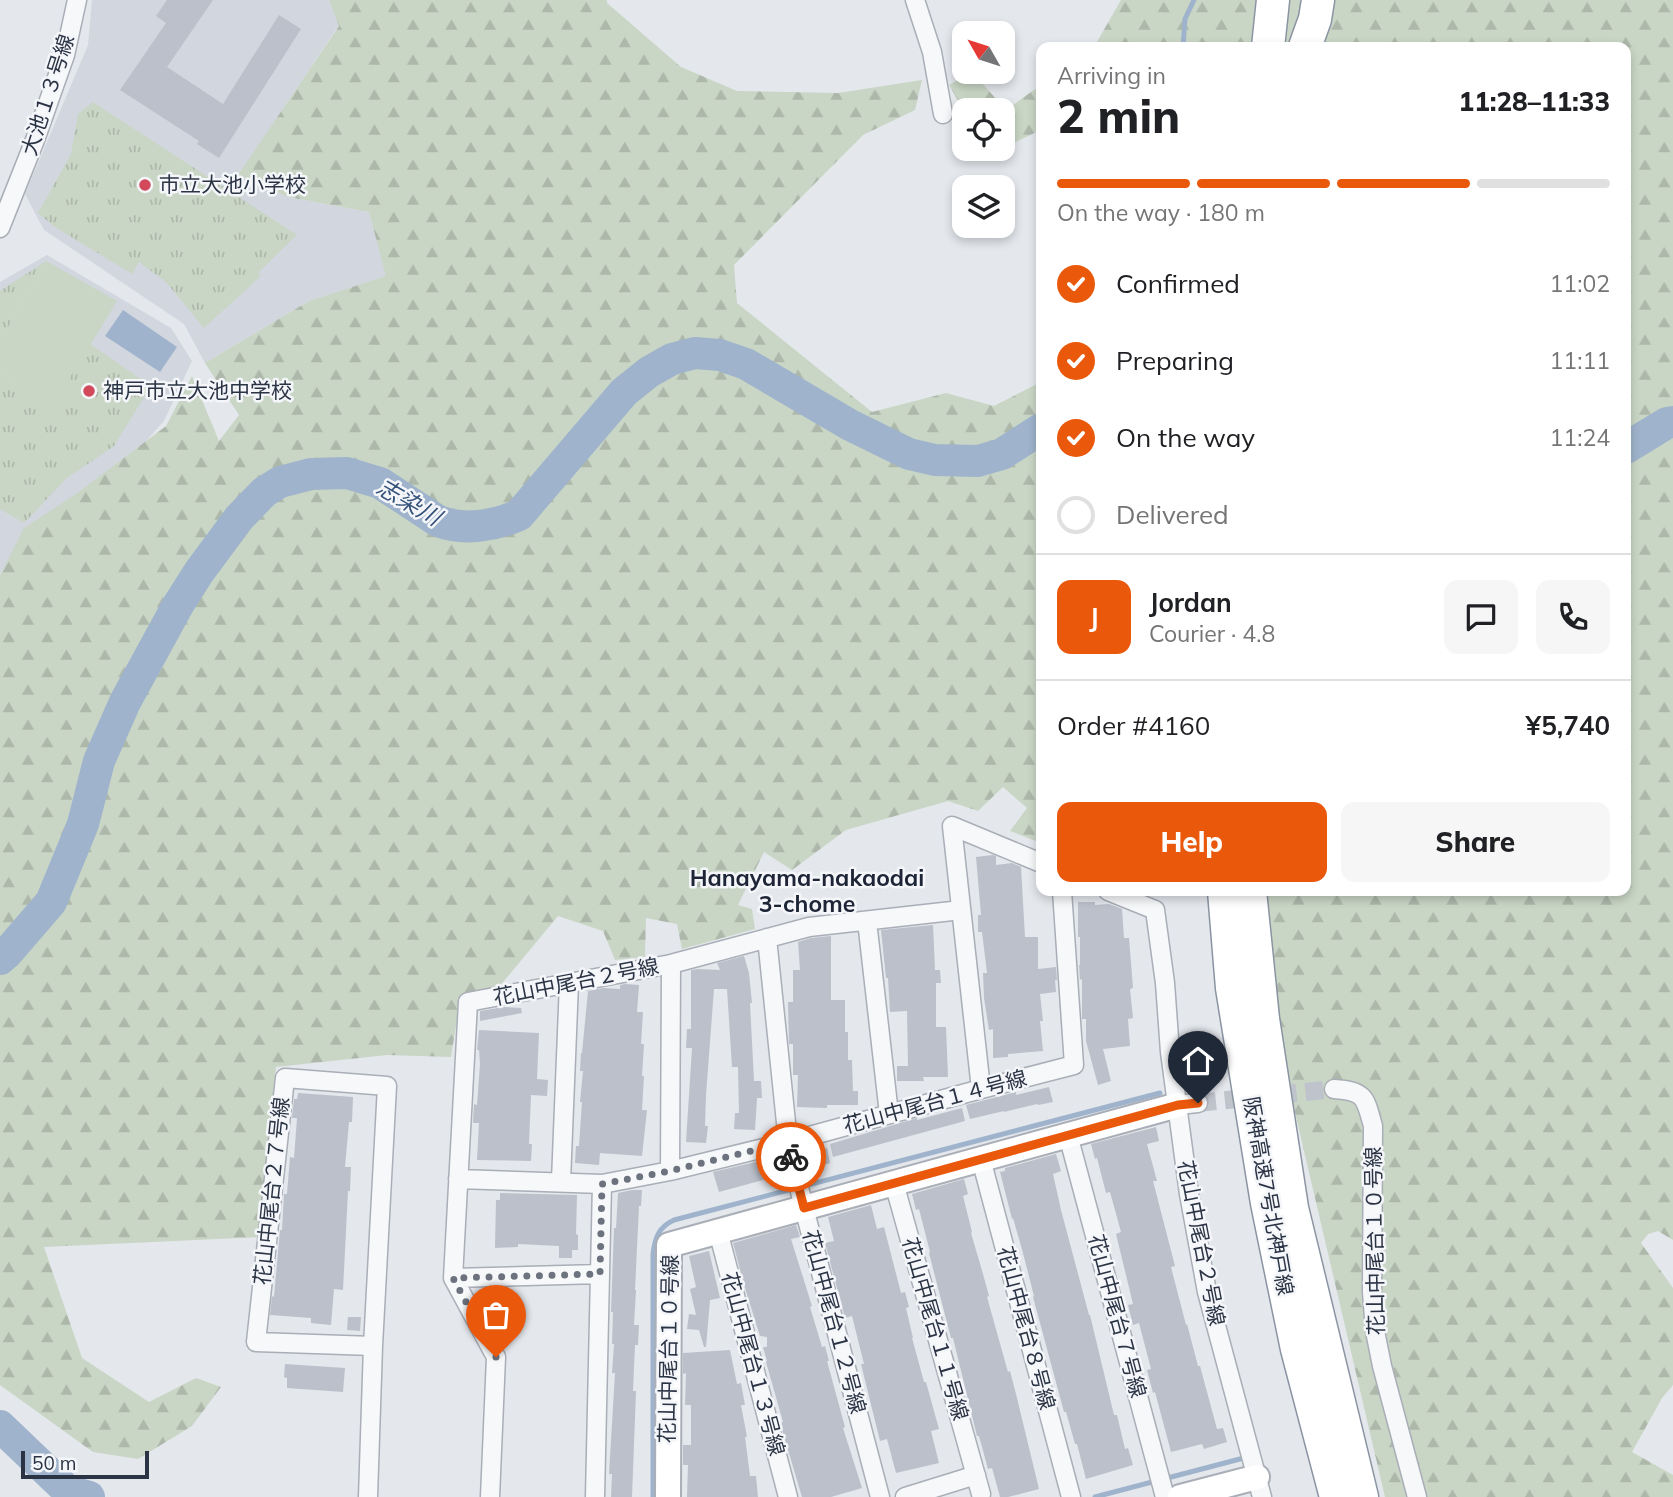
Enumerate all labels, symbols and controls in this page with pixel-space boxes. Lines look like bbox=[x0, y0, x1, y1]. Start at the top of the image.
north arrow bbox=[952, 21, 1015, 84]
map controls bbox=[952, 21, 1015, 238]
street label: 大池１３号線 bbox=[15, 31, 79, 159]
text: Arriving in bbox=[1057, 61, 1166, 90]
text: 11:28–11:33 bbox=[1459, 85, 1610, 118]
text: 2 min bbox=[1057, 87, 1180, 145]
button: locate bbox=[952, 98, 1015, 161]
place label: 市立大池小学校 bbox=[159, 171, 306, 197]
button: layers bbox=[952, 175, 1015, 238]
marker: 市立大池小学校 bbox=[137, 177, 153, 193]
text: On the way · 180 m bbox=[1057, 198, 1265, 227]
icon: check bbox=[1057, 265, 1095, 303]
text: Confirmed bbox=[1116, 267, 1240, 300]
text: 11:02 bbox=[1550, 269, 1610, 298]
icon: check bbox=[1057, 342, 1095, 380]
text: Preparing bbox=[1116, 344, 1234, 377]
text: 11:11 bbox=[1550, 346, 1610, 375]
place label: 神戸市立大池中学校 bbox=[103, 377, 292, 403]
marker: 神戸市立大池中学校 bbox=[81, 383, 97, 399]
icon: check bbox=[1057, 419, 1095, 457]
text: On the way bbox=[1116, 421, 1255, 454]
text: 11:24 bbox=[1550, 423, 1610, 452]
water label: 志染川 bbox=[372, 472, 449, 533]
text: Delivered bbox=[1116, 498, 1229, 531]
button: chat bbox=[1444, 580, 1518, 654]
button: phone bbox=[1536, 580, 1610, 654]
text: Jordan bbox=[1149, 586, 1232, 619]
text: J bbox=[1089, 601, 1099, 634]
text: Courier · 4.8 bbox=[1149, 619, 1275, 648]
text: Order #4160 bbox=[1057, 709, 1210, 742]
text: ¥5,740 bbox=[1526, 709, 1610, 742]
button: Help bbox=[1057, 802, 1327, 882]
button: Share bbox=[1341, 802, 1610, 882]
district label: Hanayama-nakaodai 3-chome bbox=[690, 863, 924, 918]
street label: 花山中尾台２号線 bbox=[491, 952, 661, 1010]
pin bbox=[1168, 1031, 1228, 1103]
icon: home bbox=[1179, 1042, 1217, 1080]
street label: 花山中尾台１４号線 bbox=[840, 1064, 1029, 1138]
street label: 阪神高速7号北神戸線 bbox=[1239, 1094, 1299, 1297]
street label: 花山中尾台２７号線 bbox=[248, 1096, 294, 1286]
courier bbox=[756, 1122, 826, 1192]
icon: bike bbox=[772, 1138, 810, 1176]
street label: 花山中尾台１０号線 bbox=[1359, 1146, 1389, 1336]
street label: 花山中尾台２号線 bbox=[1173, 1158, 1231, 1328]
street label: 花山中尾台１２号線 bbox=[798, 1227, 872, 1416]
street label: 花山中尾台７号線 bbox=[1084, 1231, 1152, 1400]
street label: 花山中尾台１１号線 bbox=[897, 1234, 975, 1423]
street label: 花山中尾台８号線 bbox=[993, 1243, 1061, 1412]
street label: 花山中尾台１０号線 bbox=[653, 1254, 683, 1444]
street label: 花山中尾台１３号線 bbox=[717, 1269, 791, 1458]
pin bbox=[466, 1285, 526, 1357]
icon: bag bbox=[477, 1296, 515, 1334]
scale bar bbox=[21, 1448, 149, 1480]
text: 50 m bbox=[32, 1451, 76, 1475]

